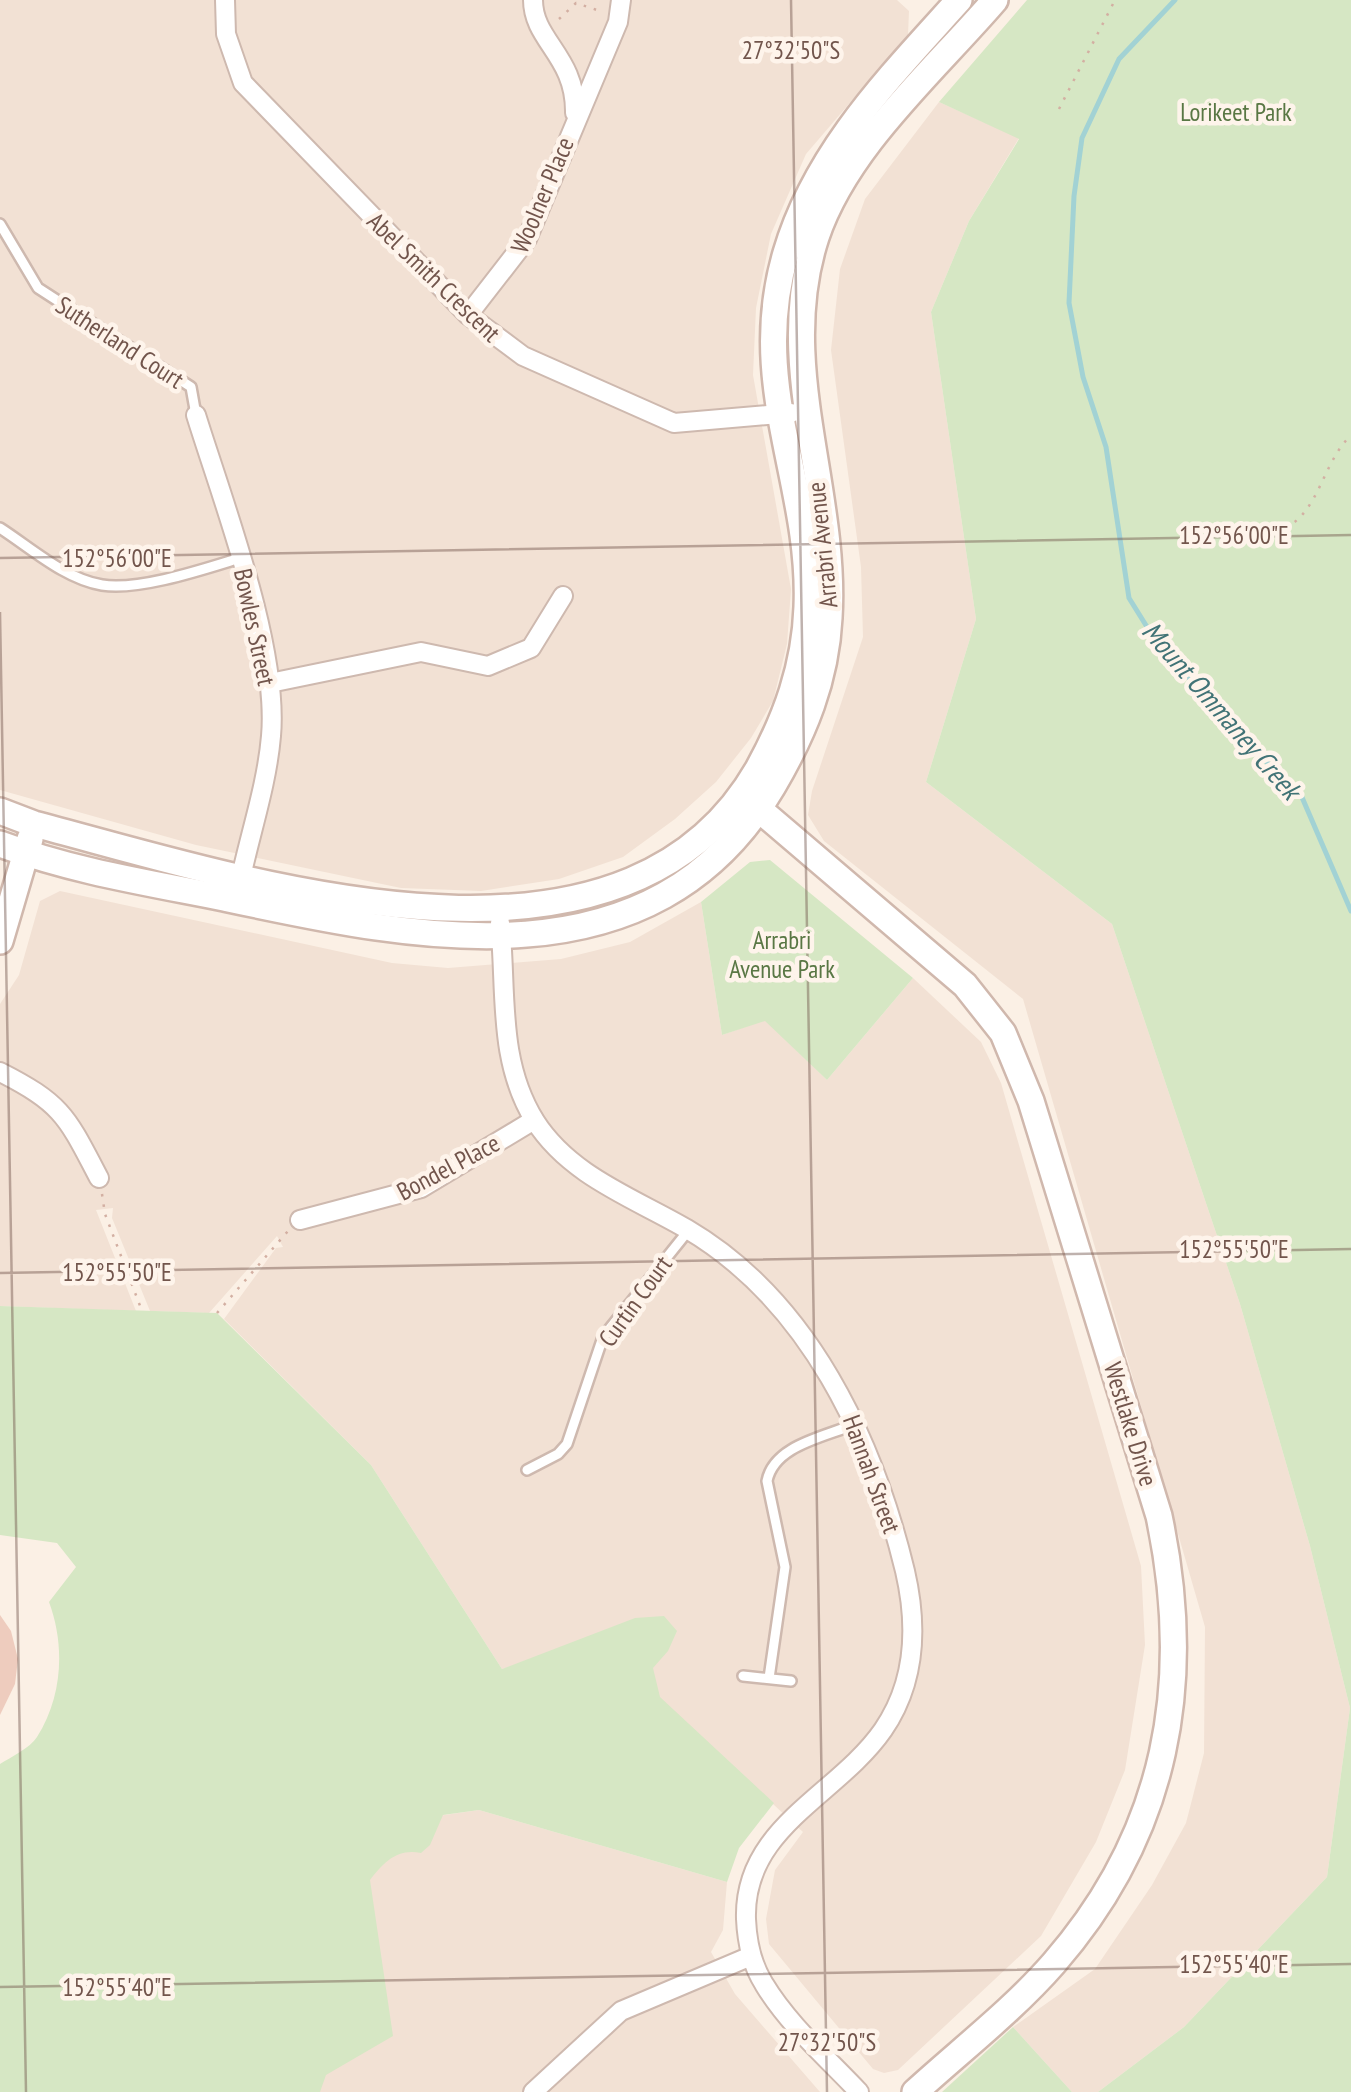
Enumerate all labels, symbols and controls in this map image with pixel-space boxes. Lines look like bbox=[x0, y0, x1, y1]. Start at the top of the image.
text: 27°32'50"S bbox=[742, 34, 840, 66]
park label: Lorikeet Park bbox=[1180, 96, 1292, 128]
street label: Woolner Place bbox=[503, 132, 581, 258]
street label: Abel Smith Crescent bbox=[361, 205, 507, 349]
street label: Sutherland Court bbox=[50, 289, 190, 395]
street label: Arrabri Avenue bbox=[799, 480, 845, 610]
text: 152°56'00"E bbox=[1179, 519, 1289, 551]
text: 152°56'00"E bbox=[62, 542, 172, 574]
street label: Bowles Street bbox=[227, 566, 283, 689]
water label: Mount Ommaney Creek bbox=[1135, 613, 1311, 809]
park label: Arrabri Avenue Park bbox=[729, 924, 835, 985]
street label: Bondel Place bbox=[391, 1127, 505, 1207]
text: 152°55'50"E bbox=[1179, 1233, 1289, 1265]
street label: Curtin Court bbox=[591, 1249, 679, 1353]
text: 152°55'50"E bbox=[62, 1256, 172, 1288]
street label: Westlake Drive bbox=[1097, 1358, 1165, 1490]
street label: Hannah Street bbox=[836, 1411, 908, 1538]
text: 152°55'40"E bbox=[1179, 1948, 1289, 1980]
text: 152°55'40"E bbox=[62, 1971, 172, 2003]
text: 27°32'50"S bbox=[778, 2026, 876, 2058]

